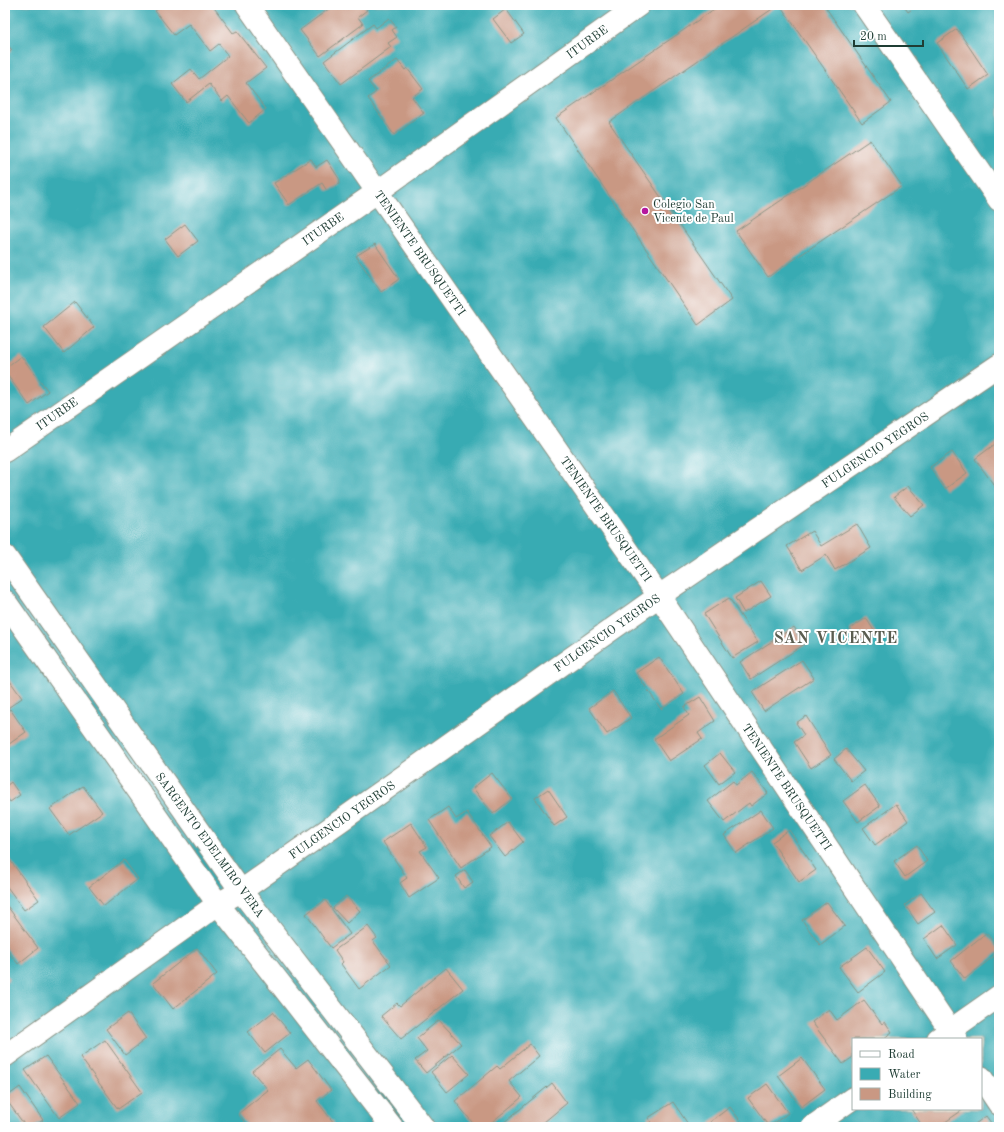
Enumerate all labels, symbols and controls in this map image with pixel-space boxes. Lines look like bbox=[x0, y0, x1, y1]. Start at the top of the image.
scale bar bbox=[854, 22, 923, 48]
street label: ITURBE bbox=[565, 24, 610, 62]
text: 20 m bbox=[860, 31, 887, 43]
street label: TENIENTE BRUSQUETTI bbox=[371, 189, 467, 319]
place label: Colegio San Vicente de Paul bbox=[653, 199, 734, 225]
marker: Colegio San Vicente de Paul bbox=[640, 206, 650, 216]
street label: ITURBE bbox=[301, 211, 347, 248]
street label: ITURBE bbox=[35, 396, 81, 433]
street label: FULGENCIO YEGROS bbox=[820, 411, 931, 491]
street label: TENIENTE BRUSQUETTI bbox=[557, 455, 653, 585]
street label: FULGENCIO YEGROS bbox=[552, 593, 663, 675]
district label: SAN VICENTE bbox=[774, 631, 898, 647]
street label: TENIENTE BRUSQUETTI bbox=[739, 722, 833, 853]
street label: SARGENTO EDELMIRO VERA bbox=[153, 771, 266, 920]
street label: FULGENCIO YEGROS bbox=[287, 780, 398, 862]
legend bbox=[852, 1038, 982, 1110]
text: Road bbox=[888, 1049, 915, 1061]
text: Water bbox=[888, 1069, 921, 1081]
text: Building bbox=[888, 1089, 932, 1101]

